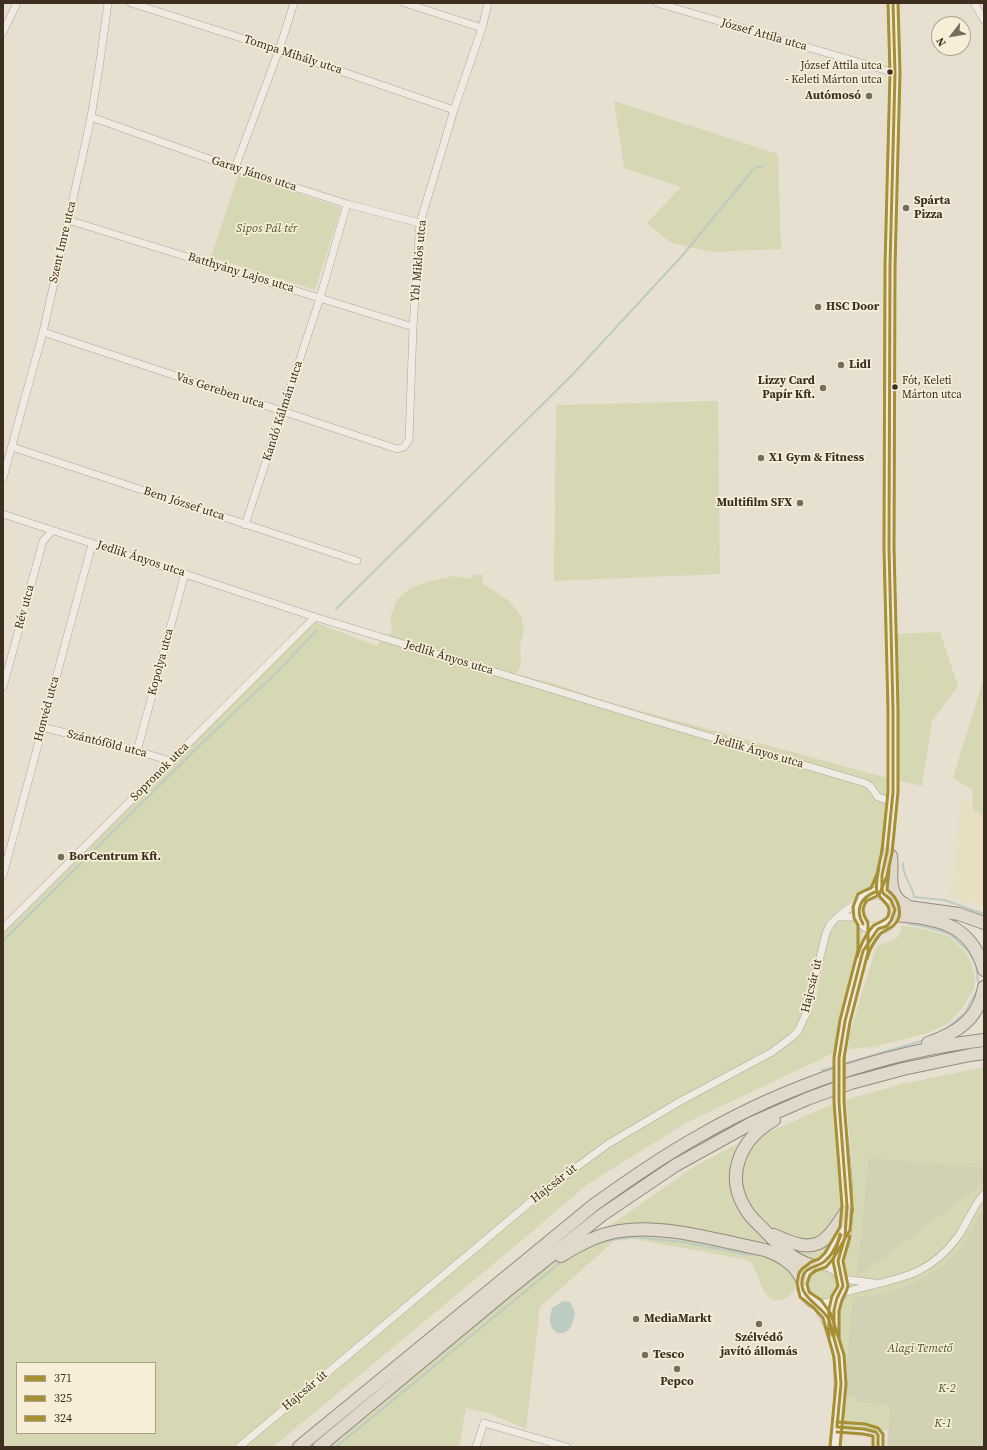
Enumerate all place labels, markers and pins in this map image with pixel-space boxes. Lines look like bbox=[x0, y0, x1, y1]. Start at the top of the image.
place label: József Attila utca - Keleti Márton utca bbox=[785, 59, 882, 85]
marker: József Attila utca - Keleti Márton utca bbox=[885, 67, 895, 77]
place label: Autómosó bbox=[805, 89, 861, 103]
marker: Autómosó bbox=[864, 91, 874, 101]
place label: Spárta Pizza bbox=[914, 194, 950, 222]
marker: Spárta Pizza bbox=[901, 203, 911, 213]
place label: HSC Door bbox=[826, 300, 879, 314]
marker: HSC Door bbox=[813, 302, 823, 312]
place label: Lidl bbox=[849, 358, 871, 372]
marker: Lidl bbox=[836, 360, 846, 370]
place label: Lizzy Card Papír Kft. bbox=[758, 374, 815, 402]
place label: Fót, Keleti Márton utca bbox=[902, 374, 962, 400]
marker: Fót, Keleti Márton utca bbox=[890, 382, 900, 392]
marker: Lizzy Card Papír Kft. bbox=[818, 383, 828, 393]
place label: X1 Gym & Fitness bbox=[769, 451, 864, 465]
marker: X1 Gym & Fitness bbox=[756, 453, 766, 463]
place label: Multifilm SFX bbox=[716, 496, 792, 510]
marker: Multifilm SFX bbox=[795, 498, 805, 508]
place label: BorCentrum Kft. bbox=[69, 850, 161, 864]
marker: BorCentrum Kft. bbox=[56, 852, 66, 862]
place label: MediaMarkt bbox=[644, 1312, 712, 1326]
marker: MediaMarkt bbox=[631, 1314, 641, 1324]
marker: Szélvédő javító állomás bbox=[754, 1319, 764, 1329]
place label: Szélvédő javító állomás bbox=[721, 1331, 797, 1359]
place label: Tesco bbox=[653, 1348, 684, 1362]
marker: Tesco bbox=[640, 1350, 650, 1360]
marker: Pepco bbox=[672, 1364, 682, 1374]
place label: Pepco bbox=[660, 1375, 694, 1389]

